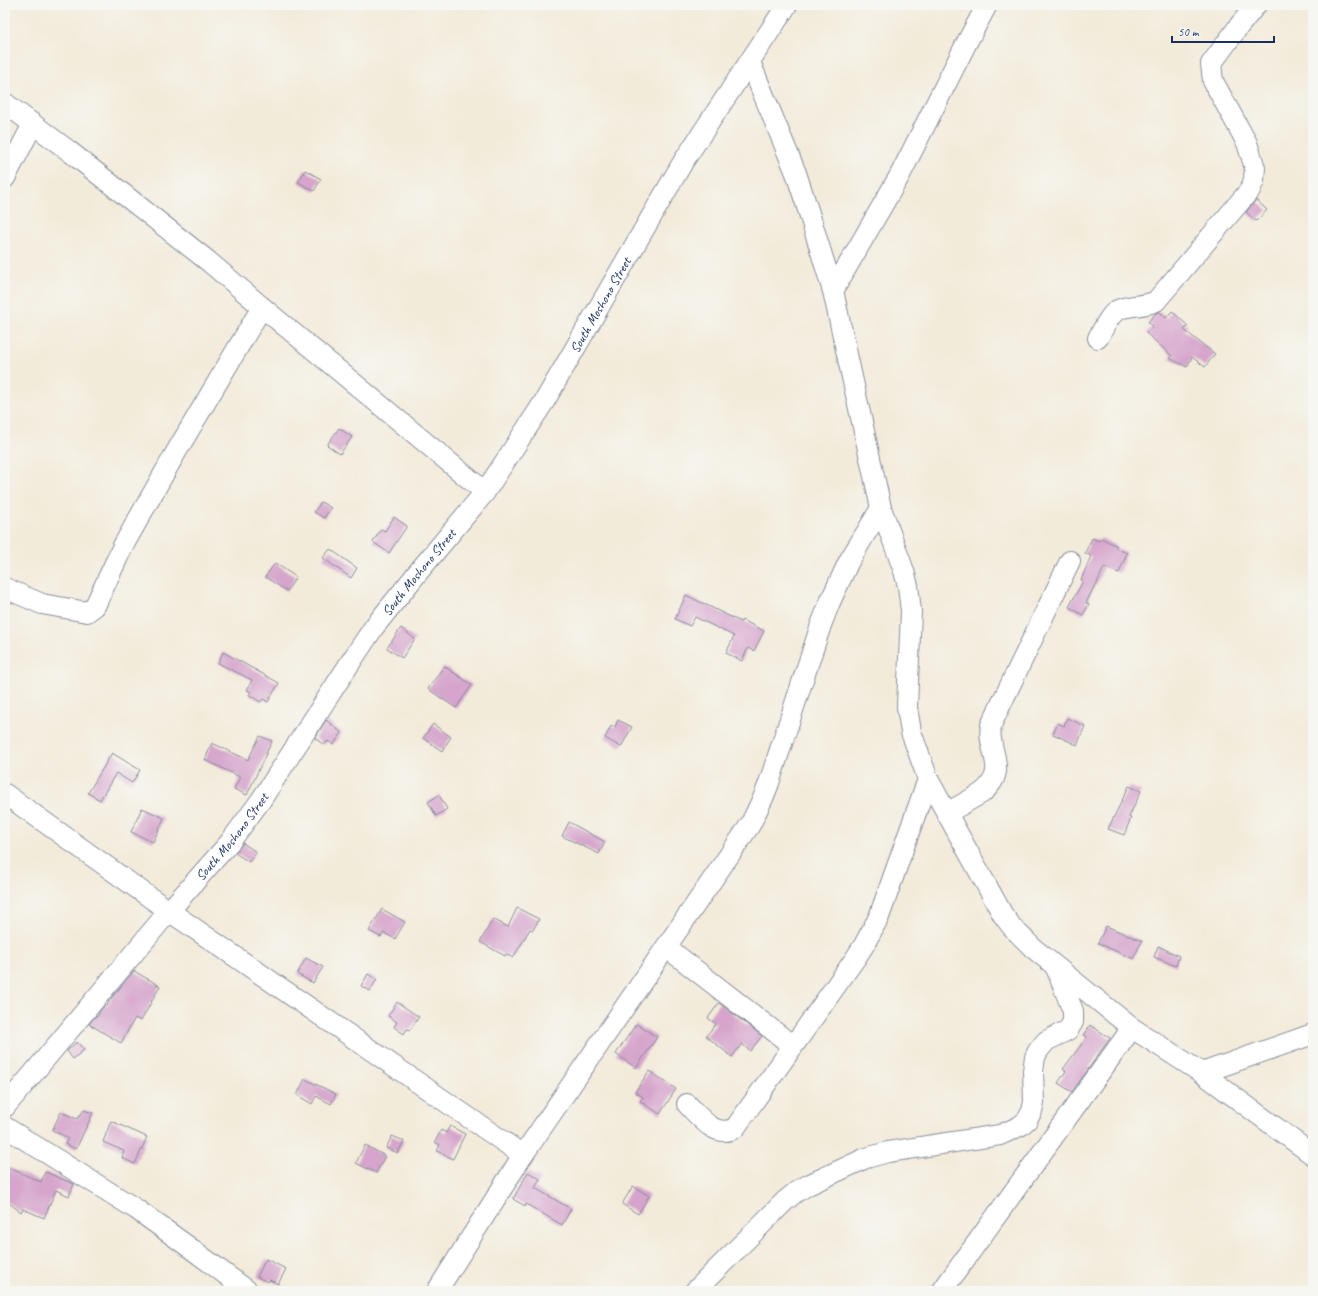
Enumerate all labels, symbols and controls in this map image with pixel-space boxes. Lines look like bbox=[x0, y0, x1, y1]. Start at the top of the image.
scale bar bbox=[1172, 18, 1274, 44]
text: 50 m bbox=[1178, 24, 1200, 40]
street label: South Moshono Street bbox=[566, 253, 635, 356]
street label: South Moshono Street bbox=[378, 524, 460, 619]
street label: South Moshono Street bbox=[192, 788, 273, 884]

